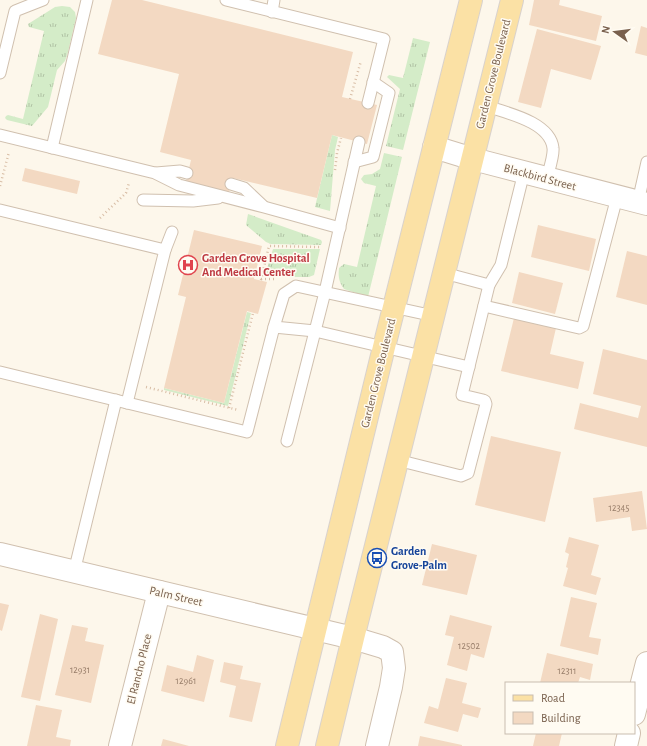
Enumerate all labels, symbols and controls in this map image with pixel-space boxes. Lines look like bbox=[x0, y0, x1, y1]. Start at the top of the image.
north arrow bbox=[595, 12, 635, 52]
street label: Garden Grove Boulevard bbox=[474, 18, 512, 130]
text: N bbox=[600, 25, 612, 35]
street label: Blackbird Street bbox=[503, 162, 578, 192]
place label: Garden Grove Hospital And Medical Center bbox=[202, 252, 310, 278]
hospital icon: Garden Grove Hospital And Medical Center bbox=[177, 254, 199, 276]
street label: Garden Grove Boulevard bbox=[359, 317, 397, 429]
house number: 12345 bbox=[608, 503, 630, 513]
place label: Garden Grove-Palm bbox=[391, 545, 447, 571]
bus stop icon: Garden Grove-Palm bbox=[366, 547, 388, 569]
street label: Palm Street bbox=[148, 584, 204, 608]
street label: El Rancho Place bbox=[124, 632, 154, 706]
house number: 12502 bbox=[458, 641, 480, 651]
house number: 12931 bbox=[70, 665, 90, 675]
house number: 12311 bbox=[558, 666, 577, 676]
house number: 12961 bbox=[176, 676, 196, 686]
legend bbox=[505, 682, 635, 734]
text: Road bbox=[541, 692, 565, 704]
text: Building bbox=[541, 712, 581, 724]

